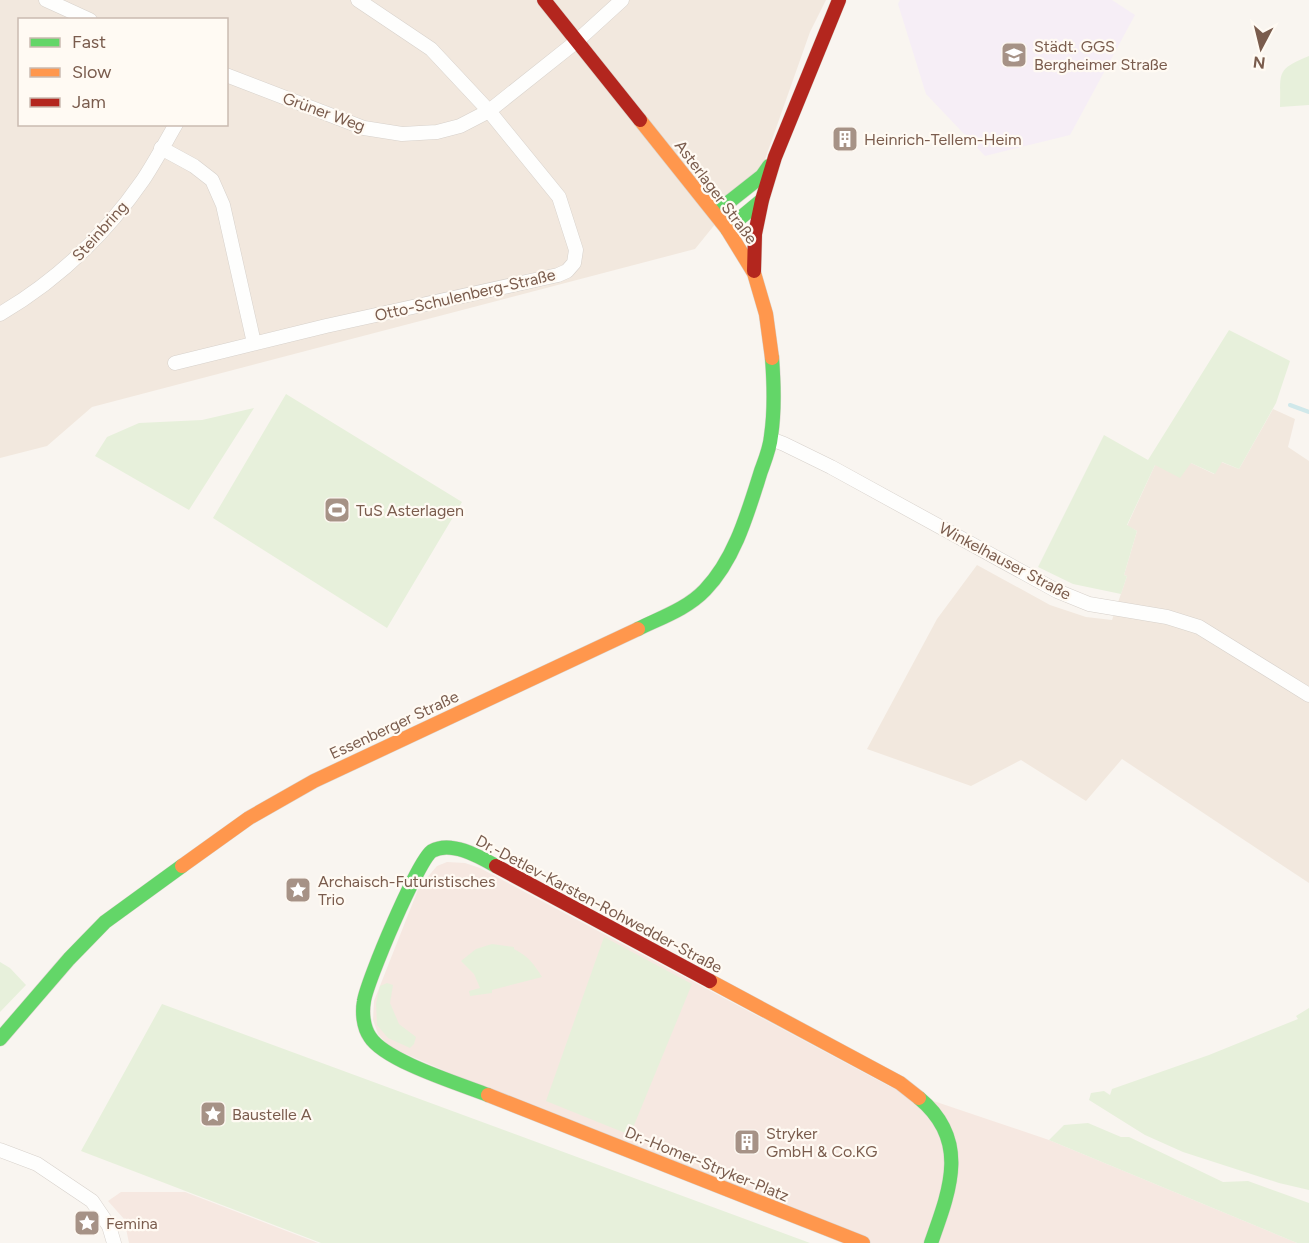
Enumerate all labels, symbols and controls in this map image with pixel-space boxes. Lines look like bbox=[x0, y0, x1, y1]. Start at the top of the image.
legend bbox=[18, 18, 228, 126]
north arrow bbox=[1231, 18, 1291, 78]
text: Fast bbox=[72, 31, 106, 53]
place label: Städt. GGS Bergheimer Straße bbox=[1034, 37, 1168, 74]
school or university icon: Städt. GGS Bergheimer Straße bbox=[999, 40, 1029, 70]
text: N bbox=[1252, 52, 1267, 73]
text: Slow bbox=[72, 61, 111, 83]
street label: Grüner Weg bbox=[280, 88, 368, 136]
text: Jam bbox=[72, 91, 106, 113]
building icon: Heinrich-Tellem-Heim bbox=[830, 124, 860, 154]
place label: Heinrich-Tellem-Heim bbox=[864, 130, 1022, 149]
street label: Asterlager Straße bbox=[671, 136, 761, 248]
street label: Steinbring bbox=[68, 197, 132, 265]
street label: Otto-Schulenberg-Straße bbox=[373, 265, 557, 325]
sports icon: TuS Asterlagen bbox=[322, 495, 352, 525]
place label: TuS Asterlagen bbox=[356, 501, 464, 520]
street label: Winkelhauser Straße bbox=[936, 518, 1074, 604]
street label: Essenberger Straße bbox=[326, 687, 462, 763]
street label: Dr.-Detlev-Karsten-Rohwedder-Straße bbox=[473, 831, 726, 977]
place label: Archaisch-Futuristisches Trio bbox=[318, 872, 495, 909]
place icon: Archaisch-Futuristisches Trio bbox=[283, 875, 313, 905]
place icon: Baustelle A bbox=[198, 1099, 228, 1129]
place label: Baustelle A bbox=[232, 1105, 312, 1124]
street label: Dr.-Homer-Stryker-Platz bbox=[622, 1122, 792, 1206]
place label: Stryker GmbH & Co.KG bbox=[766, 1124, 877, 1161]
building icon: Stryker GmbH & Co.KG bbox=[732, 1127, 762, 1157]
place icon: Femina bbox=[72, 1208, 102, 1238]
place label: Femina bbox=[106, 1214, 158, 1233]

